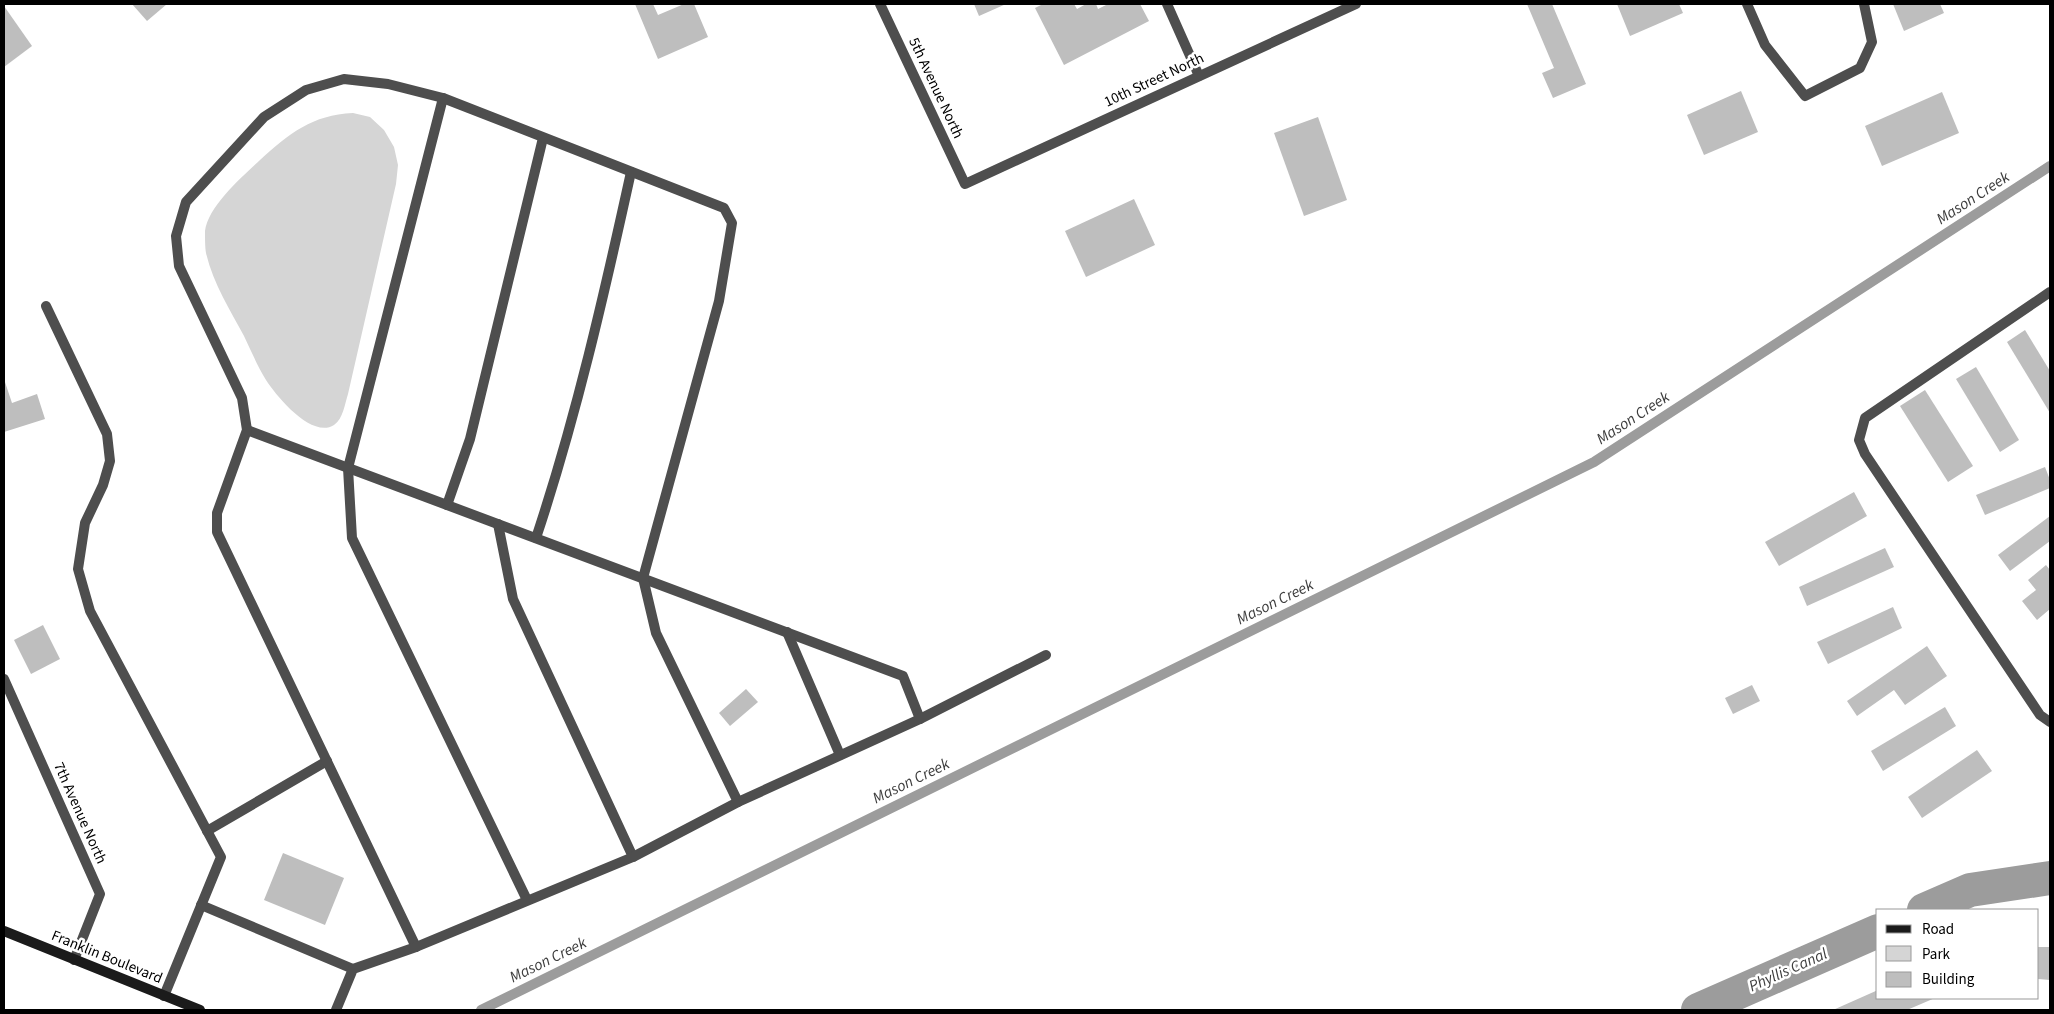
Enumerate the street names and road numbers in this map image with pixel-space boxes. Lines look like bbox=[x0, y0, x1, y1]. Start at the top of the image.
street label: 5th Avenue North bbox=[903, 34, 969, 142]
street label: 10th Street North bbox=[1101, 48, 1207, 112]
street label: 7th Avenue North bbox=[48, 759, 112, 867]
street label: Franklin Boulevard bbox=[48, 925, 166, 989]

